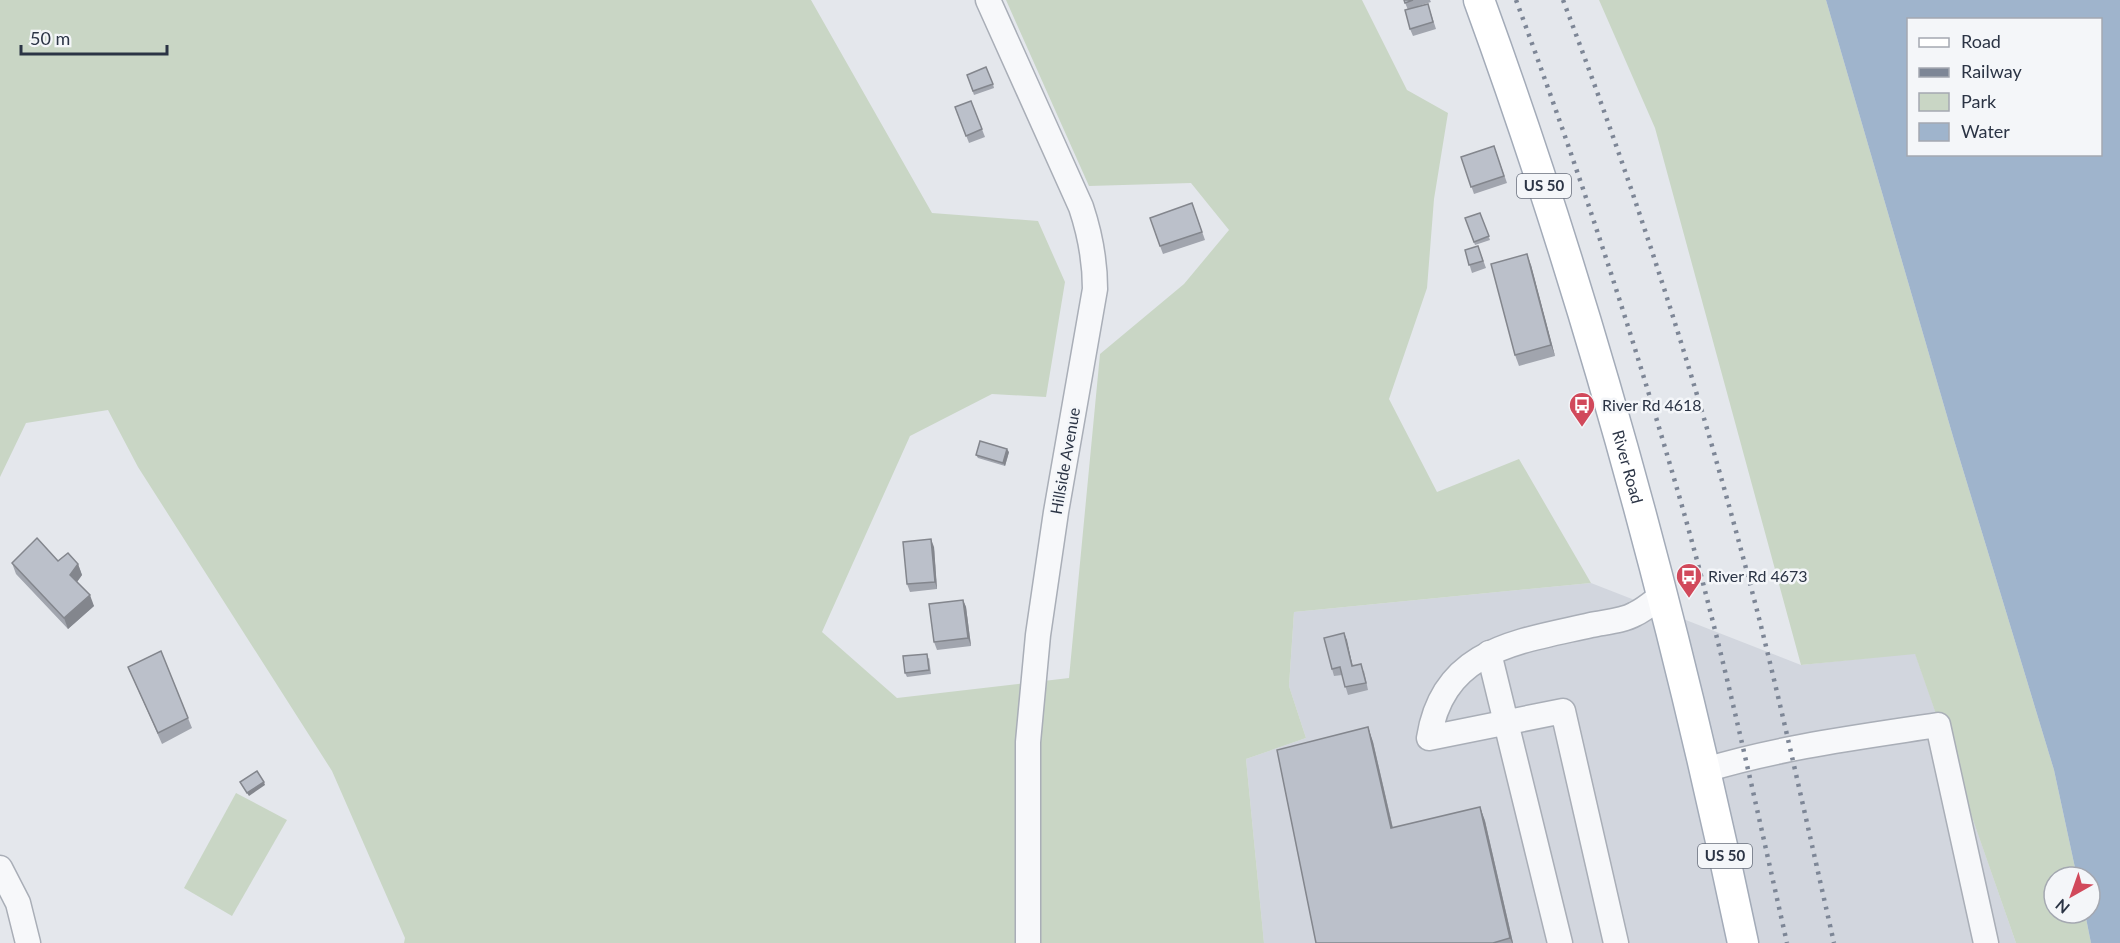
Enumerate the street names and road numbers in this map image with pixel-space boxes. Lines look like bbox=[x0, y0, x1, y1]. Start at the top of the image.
road number: US 50 bbox=[1517, 174, 1571, 198]
street label: Hillside Avenue bbox=[1046, 406, 1083, 516]
street label: River Road bbox=[1609, 428, 1648, 505]
road number: US 50 bbox=[1698, 844, 1752, 868]

